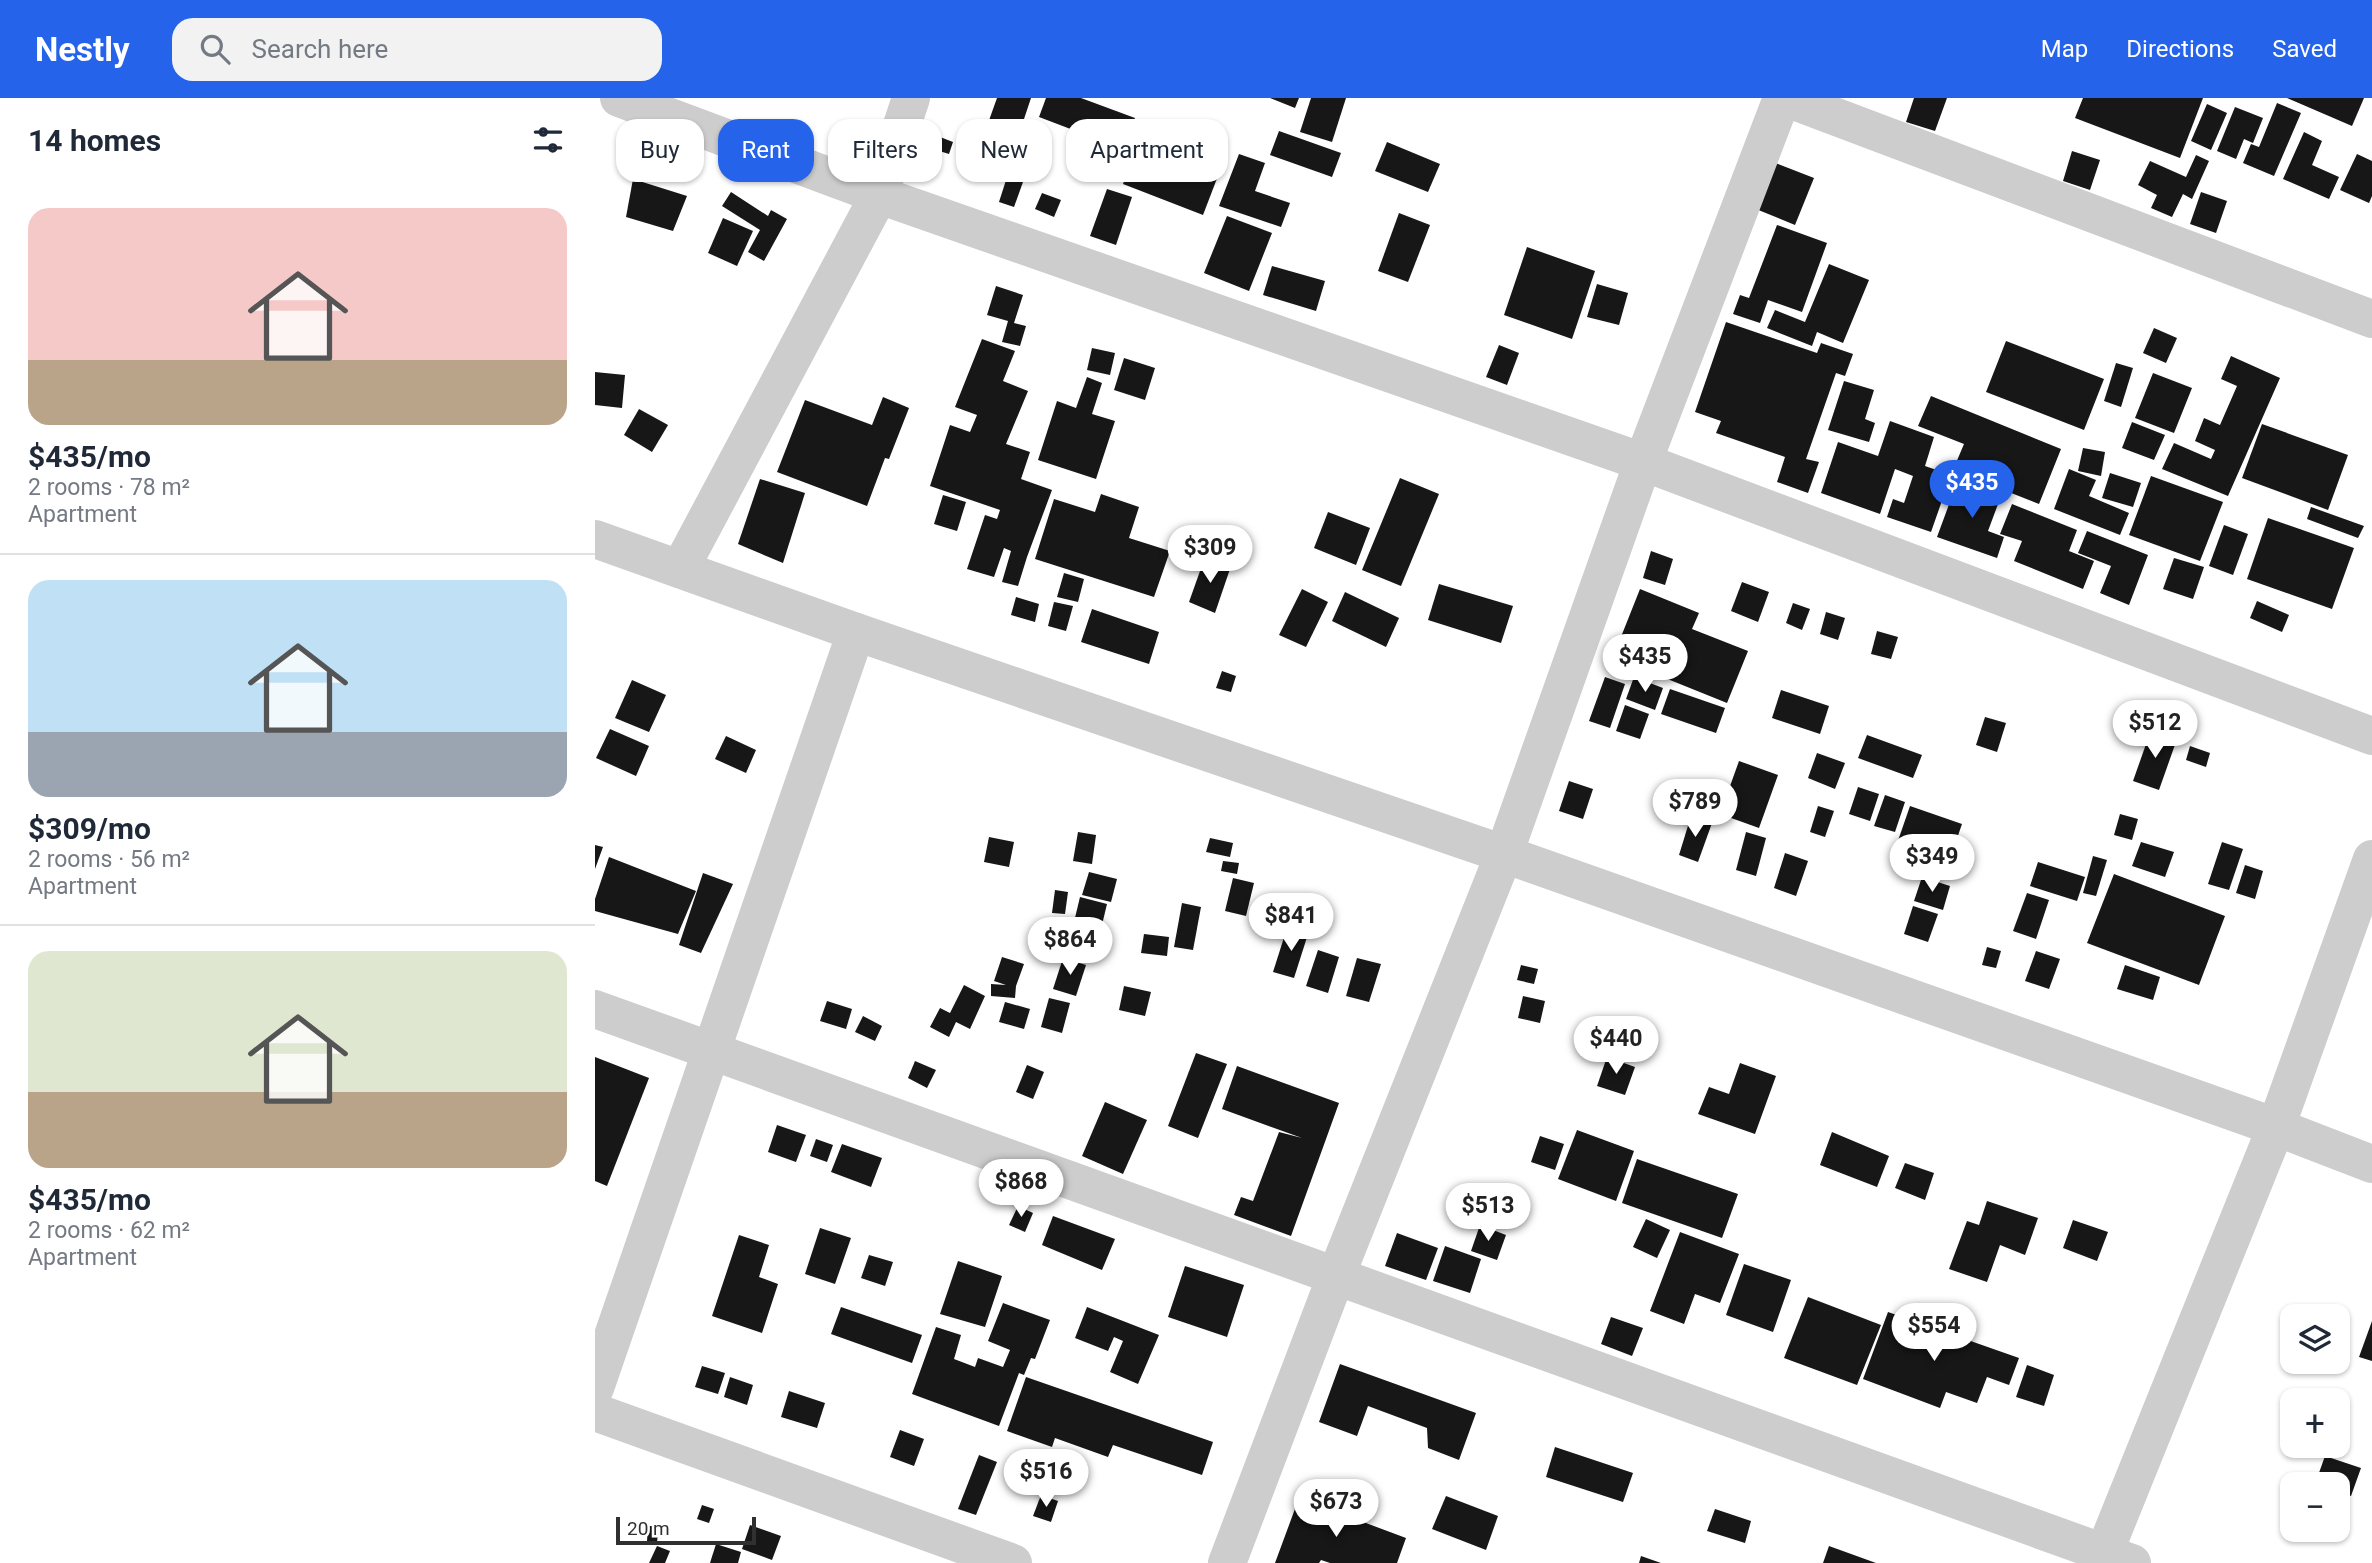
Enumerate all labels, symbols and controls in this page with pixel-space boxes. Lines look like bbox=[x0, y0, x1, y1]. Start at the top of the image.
search box bbox=[172, 18, 662, 81]
text: Nestly bbox=[35, 30, 130, 69]
icon: search bbox=[196, 30, 234, 68]
text: Search here bbox=[252, 34, 388, 64]
text: Map bbox=[2041, 35, 2088, 63]
text: Directions bbox=[2126, 35, 2234, 63]
text: Saved bbox=[2272, 35, 2337, 63]
chip: Buy bbox=[616, 119, 704, 182]
chip: Rent bbox=[718, 119, 814, 182]
chip: Filters bbox=[828, 119, 942, 182]
chip: New bbox=[956, 119, 1052, 182]
chip: Apartment bbox=[1066, 119, 1228, 182]
icon: filters bbox=[529, 121, 567, 159]
text: 14 homes bbox=[28, 123, 161, 158]
icon: home bbox=[235, 253, 361, 379]
text: $435/mo bbox=[28, 439, 151, 474]
pin: $435 bbox=[1931, 460, 2013, 520]
text: $435 bbox=[1946, 469, 1998, 496]
text: 2 rooms · 78 m² bbox=[28, 474, 190, 501]
text: Apartment bbox=[28, 501, 137, 528]
pin: $309 bbox=[1169, 526, 1251, 585]
text: $309 bbox=[1184, 534, 1236, 561]
icon: home bbox=[235, 625, 361, 751]
pin: $435 bbox=[1604, 634, 1686, 694]
text: $435 bbox=[1619, 643, 1671, 670]
pin: $512 bbox=[2114, 700, 2196, 760]
text: $512 bbox=[2129, 709, 2181, 736]
pin: $789 bbox=[1654, 780, 1736, 839]
text: $789 bbox=[1669, 788, 1721, 815]
text: $309/mo bbox=[28, 811, 151, 846]
pin: $349 bbox=[1891, 834, 1973, 894]
text: $349 bbox=[1906, 843, 1958, 870]
text: 2 rooms · 56 m² bbox=[28, 846, 190, 873]
text: Apartment bbox=[28, 873, 137, 900]
pin: $841 bbox=[1250, 894, 1332, 953]
text: $841 bbox=[1265, 902, 1317, 929]
pin: $864 bbox=[1029, 918, 1111, 977]
text: $864 bbox=[1044, 926, 1096, 953]
icon: home bbox=[235, 996, 361, 1122]
pin: $440 bbox=[1575, 1016, 1657, 1076]
text: $440 bbox=[1590, 1025, 1642, 1052]
pin: $868 bbox=[980, 1160, 1062, 1219]
text: $868 bbox=[995, 1168, 1047, 1195]
text: $435/mo bbox=[28, 1182, 151, 1217]
pin: $513 bbox=[1447, 1184, 1529, 1243]
text: $513 bbox=[1462, 1192, 1514, 1219]
text: 2 rooms · 62 m² bbox=[28, 1217, 190, 1244]
text: Apartment bbox=[28, 1244, 137, 1271]
pin: $554 bbox=[1893, 1304, 1975, 1363]
map controls bbox=[2280, 1304, 2350, 1542]
button: layers bbox=[2280, 1304, 2350, 1374]
text: $554 bbox=[1908, 1312, 1960, 1339]
button: + bbox=[2280, 1388, 2350, 1458]
pin: $516 bbox=[1005, 1450, 1087, 1509]
text: $516 bbox=[1020, 1458, 1072, 1485]
button: − bbox=[2280, 1472, 2350, 1542]
pin: $673 bbox=[1295, 1480, 1377, 1539]
text: $673 bbox=[1310, 1488, 1362, 1515]
scale bar bbox=[616, 1514, 756, 1546]
text: 20 m bbox=[627, 1517, 670, 1540]

